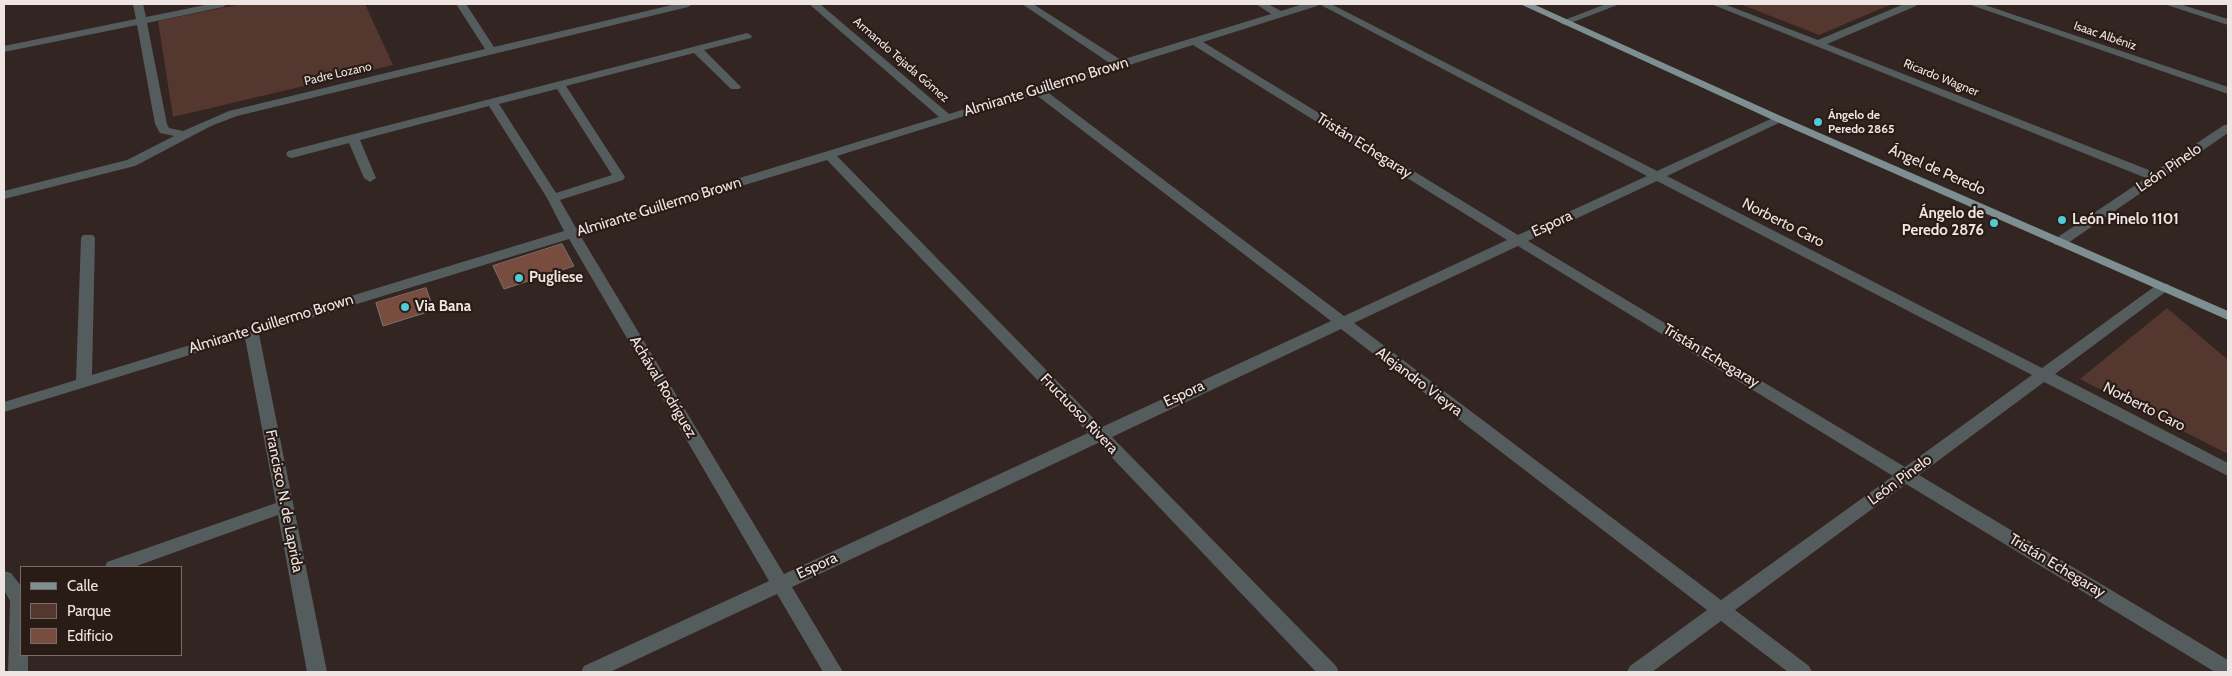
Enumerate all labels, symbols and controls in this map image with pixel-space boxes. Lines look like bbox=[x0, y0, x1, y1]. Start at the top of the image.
street label: Armando Tejada Gómez bbox=[850, 15, 952, 105]
street label: Isaac Albéniz bbox=[2072, 19, 2138, 53]
street label: Almirante Guillermo Brown bbox=[961, 53, 1131, 121]
street label: Ricardo Wagner bbox=[1901, 56, 1981, 100]
street label: Padre Lozano bbox=[303, 59, 373, 89]
place label: Ángelo de Peredo 2865 bbox=[1828, 108, 1894, 136]
street label: Tristán Echegaray bbox=[1313, 109, 1415, 183]
marker: Ángelo de Peredo 2865 bbox=[1812, 116, 1824, 128]
street label: León Pinelo bbox=[2133, 140, 2205, 196]
street label: Ángel de Peredo bbox=[1886, 141, 1988, 199]
street label: Almirante Guillermo Brown bbox=[574, 173, 744, 241]
street label: Norberto Caro bbox=[1739, 195, 1827, 251]
place label: Ángelo de Peredo 2876 bbox=[1902, 205, 1984, 240]
street label: Espora bbox=[1529, 207, 1575, 241]
place label: León Pinelo 1101 bbox=[2072, 211, 2179, 229]
marker: León Pinelo 1101 bbox=[2056, 214, 2068, 226]
marker: Ángelo de Peredo 2876 bbox=[1988, 217, 2000, 229]
place label: Pugliese bbox=[529, 269, 583, 287]
marker: Pugliese bbox=[513, 272, 525, 284]
street label: Almirante Guillermo Brown bbox=[186, 290, 356, 358]
place label: Via Bana bbox=[415, 298, 471, 316]
marker: Via Bana bbox=[399, 301, 411, 313]
street label: Tristán Echegaray bbox=[1660, 320, 1762, 392]
street label: Achával Rodríguez bbox=[625, 333, 701, 441]
street label: Alejandro Vieyra bbox=[1372, 344, 1466, 420]
street label: Fructuoso Rivera bbox=[1036, 370, 1122, 458]
street label: Espora bbox=[1161, 377, 1207, 411]
street label: Norberto Caro bbox=[2100, 379, 2188, 435]
street label: Francisco N. de Laprida bbox=[261, 428, 307, 574]
street label: León Pinelo bbox=[1865, 451, 1935, 509]
street label: Tristán Echegaray bbox=[2006, 530, 2108, 602]
street label: Espora bbox=[794, 549, 840, 583]
legend bbox=[20, 566, 182, 656]
text: Calle bbox=[67, 577, 98, 595]
text: Parque bbox=[67, 602, 111, 620]
text: Edificio bbox=[67, 627, 113, 645]

